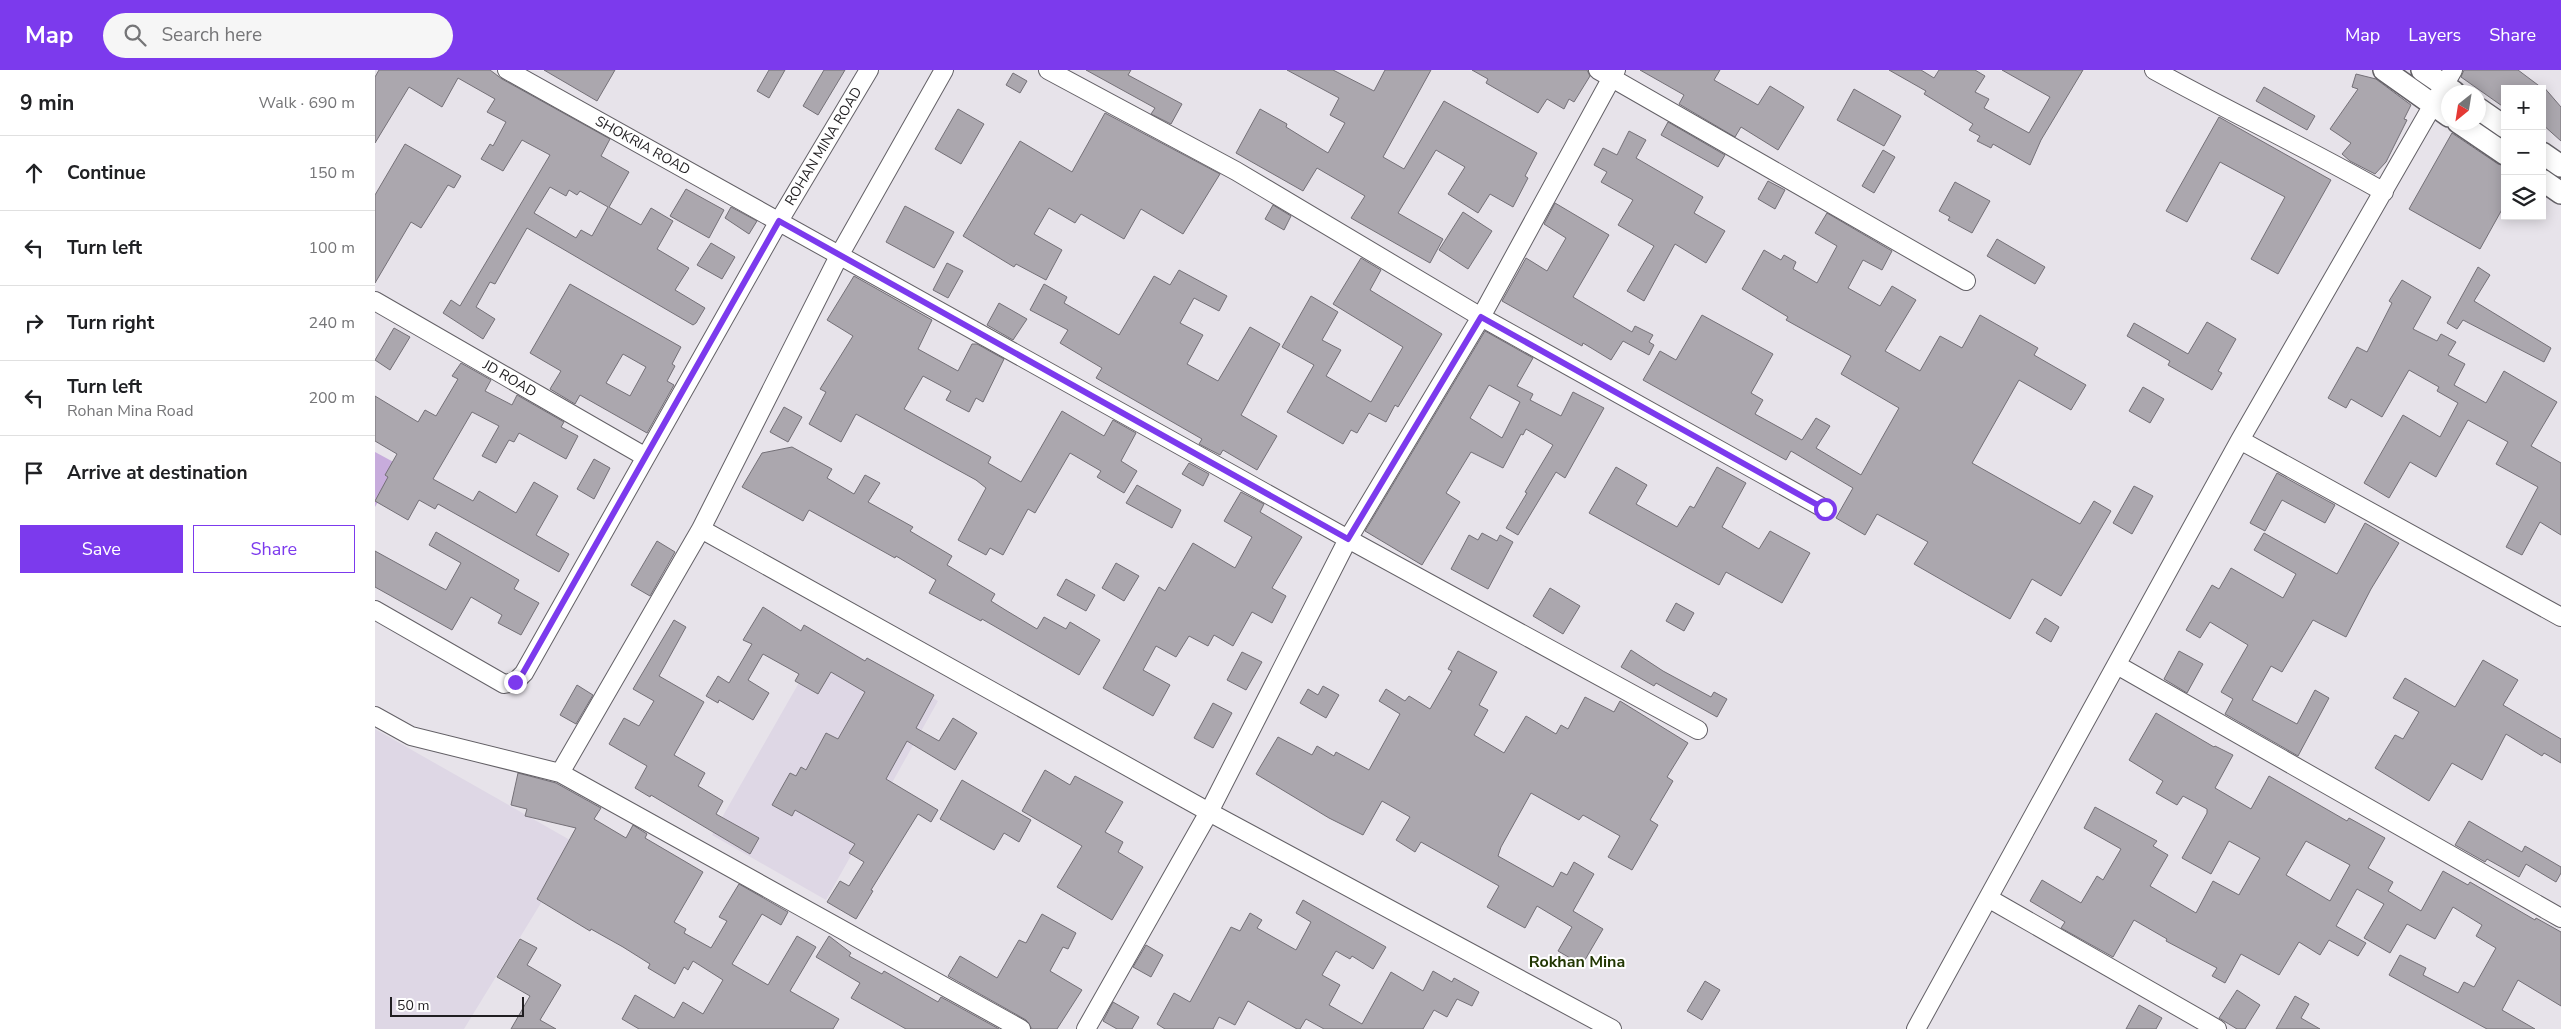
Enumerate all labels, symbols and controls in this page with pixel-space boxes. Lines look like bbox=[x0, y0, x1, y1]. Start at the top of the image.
search box bbox=[103, 13, 453, 58]
text: Map bbox=[25, 19, 73, 51]
icon: search bbox=[121, 21, 149, 49]
text: Search here bbox=[161, 22, 262, 48]
text: Map bbox=[2345, 23, 2380, 47]
text: Layers bbox=[2408, 23, 2461, 47]
text: Share bbox=[2489, 23, 2536, 47]
street label: ROHAN MINA ROAD bbox=[781, 83, 866, 209]
north arrow bbox=[2441, 85, 2486, 130]
map controls bbox=[2501, 85, 2546, 220]
button: + bbox=[2501, 85, 2546, 130]
text: 9 min bbox=[20, 89, 74, 117]
text: Walk · 690 m bbox=[259, 92, 355, 114]
street label: SHOKRIA ROAD bbox=[592, 111, 694, 179]
button: − bbox=[2501, 130, 2546, 175]
icon: ahead bbox=[20, 159, 48, 187]
text: Continue bbox=[67, 160, 146, 186]
text: 150 m bbox=[308, 162, 355, 184]
button: layers bbox=[2501, 175, 2546, 220]
icon: left bbox=[20, 234, 48, 262]
text: Turn left bbox=[67, 235, 142, 261]
text: 100 m bbox=[308, 237, 355, 259]
icon: right bbox=[20, 309, 48, 337]
text: Turn right bbox=[67, 310, 154, 336]
text: 240 m bbox=[308, 312, 355, 334]
street label: JD ROAD bbox=[479, 355, 540, 401]
text: Turn left bbox=[67, 374, 142, 400]
icon: left bbox=[20, 384, 48, 412]
text: 200 m bbox=[308, 387, 355, 409]
text: Rohan Mina Road bbox=[67, 400, 193, 422]
icon: arrive bbox=[20, 459, 48, 487]
text: Arrive at destination bbox=[67, 460, 248, 486]
route start bbox=[1814, 498, 1837, 521]
button: Save bbox=[20, 525, 183, 573]
button: Share bbox=[193, 525, 355, 573]
route end bbox=[504, 671, 527, 694]
district label: Rokhan Mina bbox=[1529, 951, 1625, 973]
scale bar bbox=[390, 994, 524, 1017]
text: 50 m bbox=[397, 996, 429, 1015]

